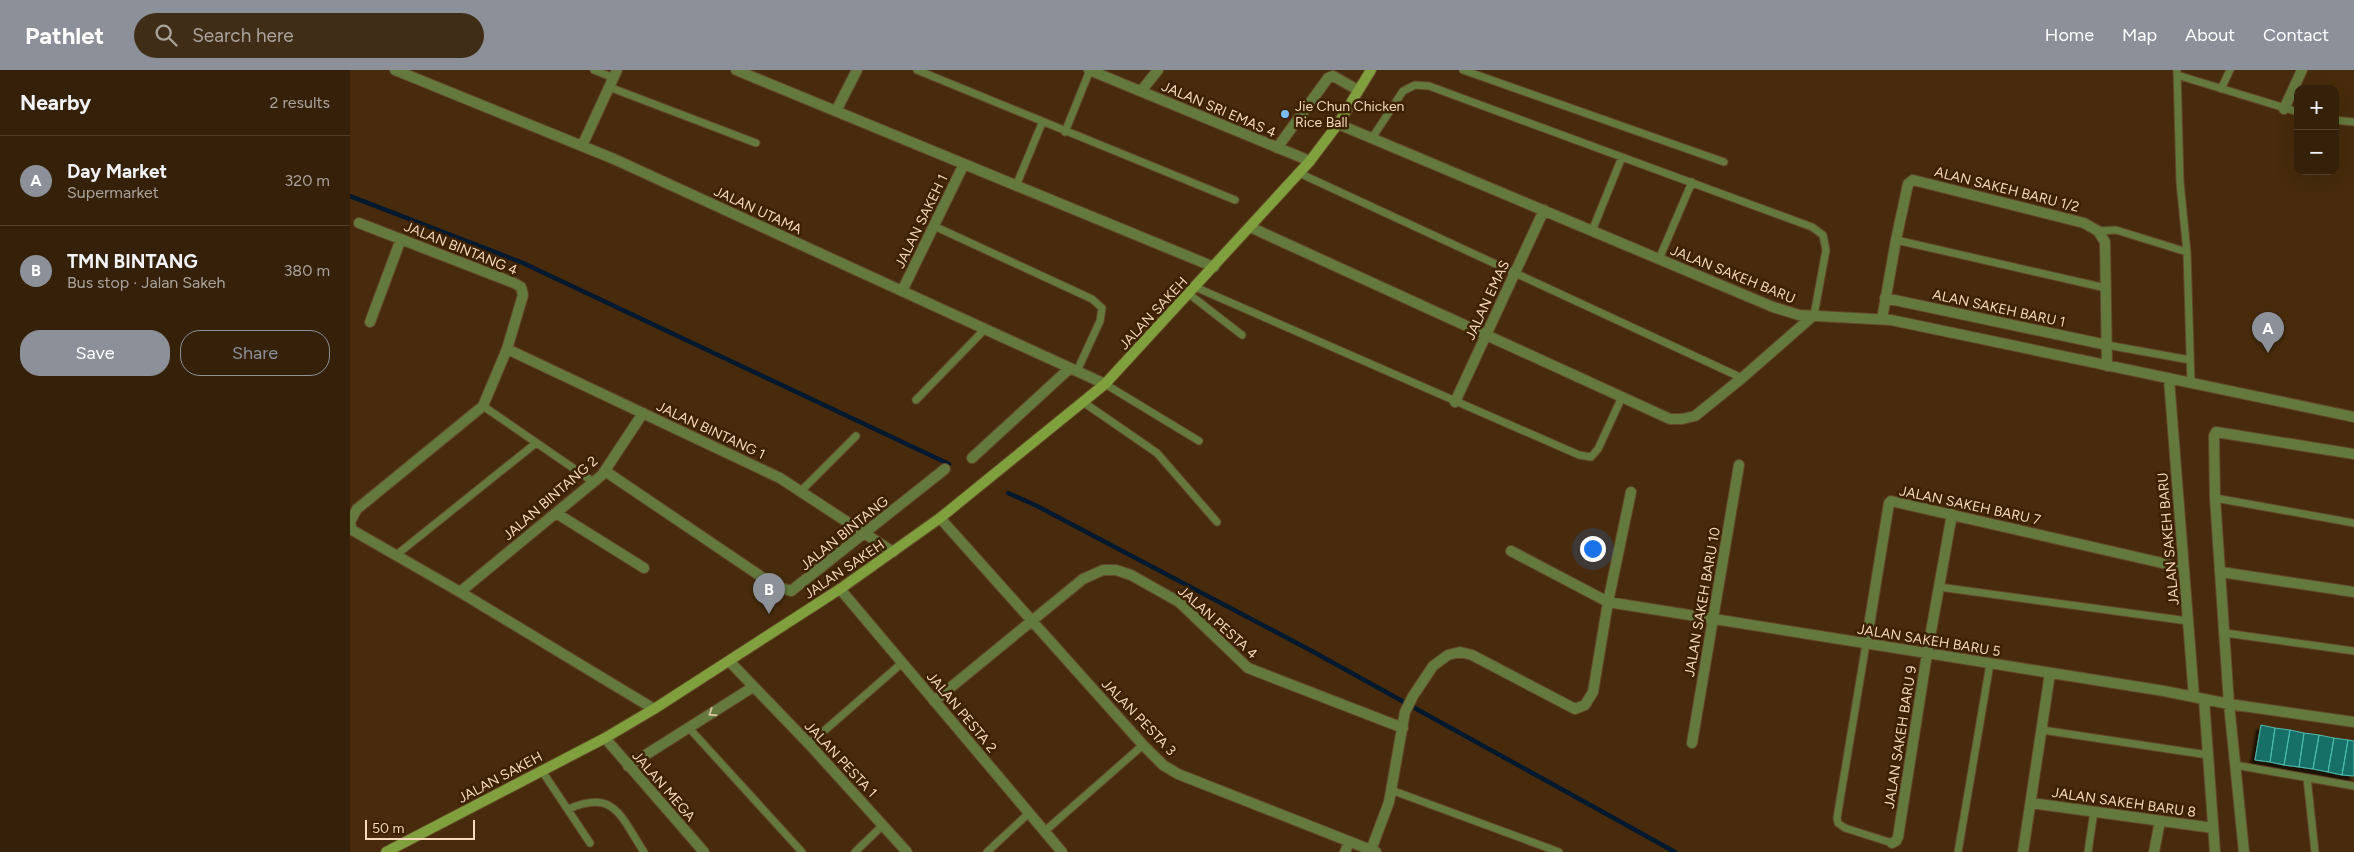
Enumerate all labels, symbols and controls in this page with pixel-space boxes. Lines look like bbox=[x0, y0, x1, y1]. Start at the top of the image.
search box bbox=[134, 13, 484, 58]
text: Pathlet bbox=[25, 21, 104, 50]
icon: search bbox=[152, 21, 180, 49]
text: Search here bbox=[192, 24, 294, 47]
text: Home bbox=[2045, 24, 2094, 46]
text: Map bbox=[2122, 24, 2157, 46]
text: About bbox=[2185, 24, 2235, 46]
text: Contact bbox=[2263, 24, 2329, 46]
street label: JALAN SRI EMAS 4 bbox=[1159, 78, 1279, 141]
map controls bbox=[2294, 85, 2339, 175]
button: + bbox=[2294, 85, 2339, 130]
text: Nearby bbox=[20, 90, 91, 115]
text: 2 results bbox=[270, 93, 330, 112]
place label: Jie Chun Chicken Rice Ball bbox=[1295, 98, 1405, 131]
marker: Jie Chun Chicken Rice Ball bbox=[1279, 108, 1291, 120]
button: − bbox=[2294, 130, 2339, 175]
text: Day Market bbox=[67, 160, 167, 183]
street label: ALAN SAKEH BARU 1/2 bbox=[1933, 163, 2081, 216]
text: A bbox=[30, 171, 42, 190]
text: 320 m bbox=[285, 171, 330, 190]
street label: JALAN SAKEH 1 bbox=[891, 171, 952, 271]
text: Supermarket bbox=[67, 183, 159, 202]
street label: JALAN UTAMA bbox=[711, 183, 805, 238]
street label: JALAN BINTANG 4 bbox=[402, 218, 520, 279]
street label: JALAN SAKEH BARU bbox=[1668, 242, 1798, 307]
text: TMN BINTANG bbox=[67, 250, 198, 273]
street label: JALAN EMAS bbox=[1462, 258, 1513, 343]
text: B bbox=[31, 261, 41, 280]
text: 380 m bbox=[284, 261, 330, 280]
text: Bus stop · Jalan Sakeh bbox=[67, 273, 225, 292]
street label: JALAN SAKEH bbox=[1115, 273, 1191, 353]
street label: ALAN SAKEH BARU 1 bbox=[1931, 286, 2067, 331]
pin: A bbox=[2252, 312, 2284, 353]
button: Save bbox=[20, 330, 170, 376]
button: Share bbox=[180, 330, 330, 376]
street label: JALAN BINTANG 1 bbox=[654, 398, 768, 463]
street label: JALAN BINTANG 2 bbox=[499, 453, 601, 544]
street label: JALAN SAKEH BARU bbox=[2154, 472, 2183, 606]
street label: JALAN SAKEH BARU 7 bbox=[1898, 482, 2043, 529]
street label: JALAN BINTANG bbox=[797, 492, 892, 574]
street label: JALAN SAKEH BARU 10 bbox=[1681, 526, 1724, 678]
street label: JALAN SAKEH bbox=[801, 536, 888, 603]
your location bbox=[1580, 536, 1606, 562]
pin: B bbox=[753, 573, 785, 614]
street label: JALAN PESTA 4 bbox=[1174, 582, 1261, 663]
street label: JALAN SAKEH BARU 5 bbox=[1856, 621, 2002, 660]
street label: JALAN SAKEH BARU 9 bbox=[1881, 664, 1920, 810]
street label: JALAN PESTA 2 bbox=[923, 668, 1000, 756]
street label: JALAN PESTA 3 bbox=[1098, 675, 1180, 759]
one-way arrow bbox=[708, 707, 718, 716]
street label: JALAN PESTA 1 bbox=[801, 718, 880, 801]
street label: JALAN SAKEH bbox=[455, 748, 545, 807]
street label: JALAN MEGA bbox=[628, 748, 699, 825]
street label: JALAN SAKEH BARU 8 bbox=[2051, 784, 2197, 821]
scale bar bbox=[365, 817, 475, 840]
text: 50 m bbox=[372, 820, 404, 837]

